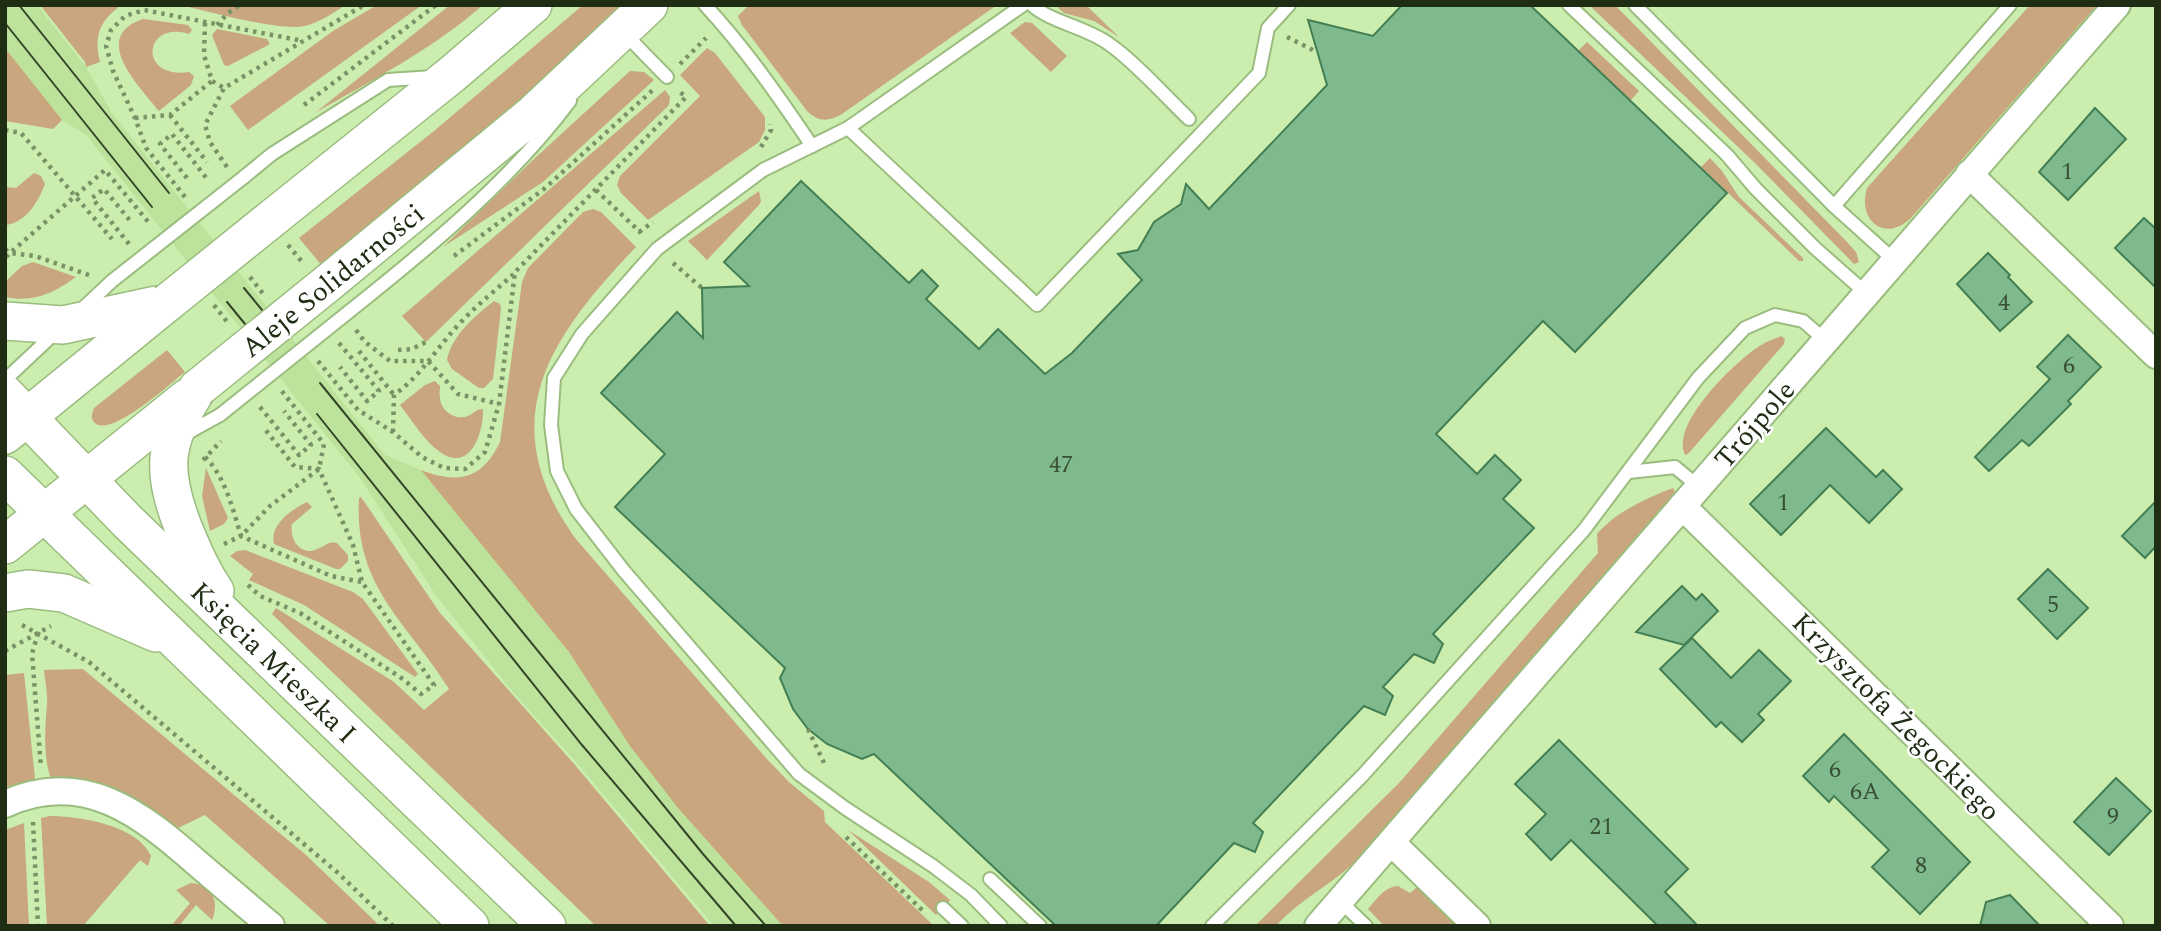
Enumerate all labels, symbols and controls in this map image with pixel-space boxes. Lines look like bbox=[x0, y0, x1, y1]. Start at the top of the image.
house number: 1 bbox=[2061, 154, 2073, 190]
street label: Aleje Solidarności bbox=[232, 193, 434, 369]
house number: 4 bbox=[1998, 285, 2010, 321]
house number: 6 bbox=[2063, 348, 2075, 384]
street label: Trójpole bbox=[1704, 371, 1806, 479]
house number: 47 bbox=[1049, 447, 1073, 483]
house number: 1 bbox=[1777, 485, 1789, 521]
street label: Księcia Mieszka I bbox=[180, 572, 366, 754]
house number: 5 bbox=[2047, 587, 2059, 623]
street label: Krzysztofa Żegockiego bbox=[1781, 602, 2011, 832]
house number: 6 bbox=[1829, 752, 1841, 788]
house number: 6A bbox=[1850, 774, 1880, 810]
house number: 9 bbox=[2107, 799, 2119, 835]
house number: 21 bbox=[1589, 809, 1613, 845]
house number: 8 bbox=[1915, 848, 1927, 884]

